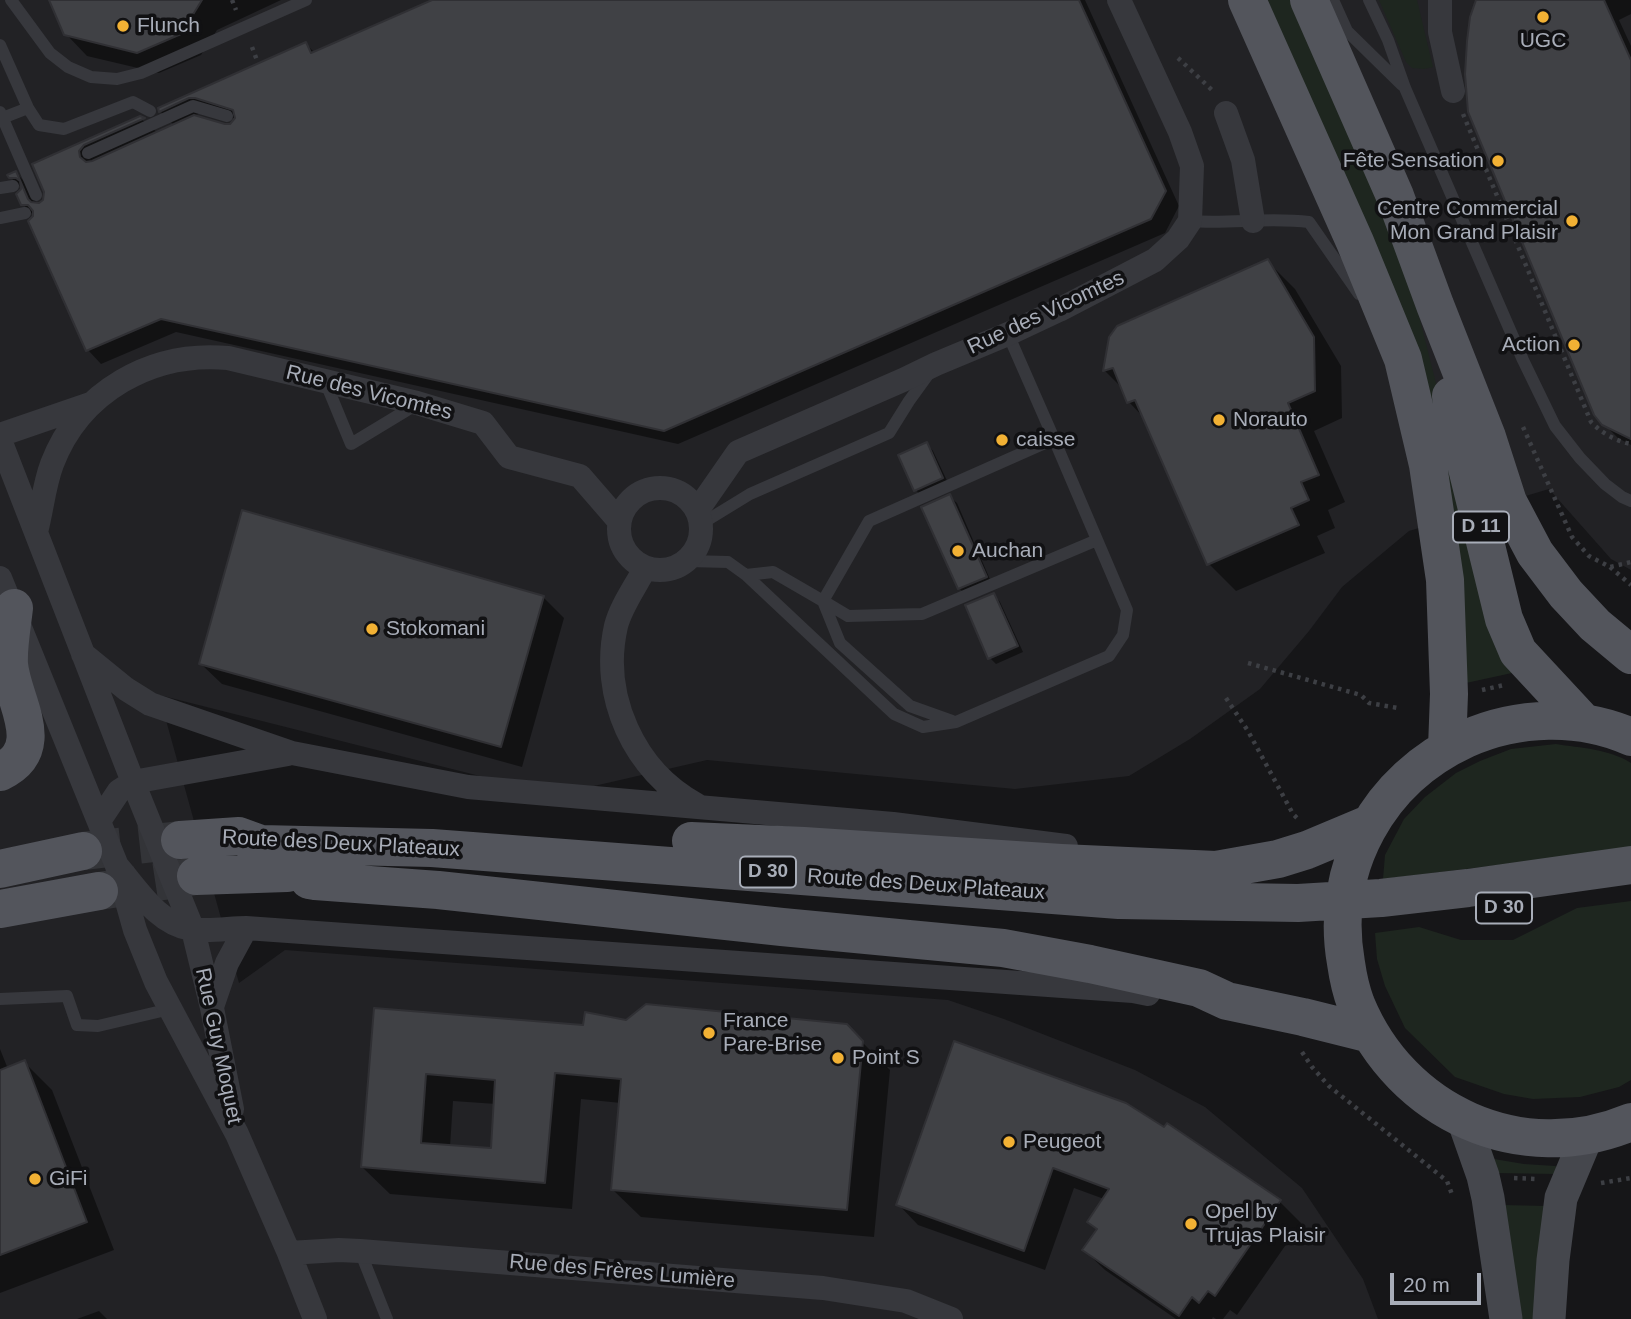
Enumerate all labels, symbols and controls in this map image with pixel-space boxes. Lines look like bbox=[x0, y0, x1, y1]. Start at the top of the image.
marker: UGC bbox=[1535, 9, 1551, 25]
place label: Flunch bbox=[137, 13, 200, 39]
marker: Flunch bbox=[115, 18, 131, 34]
place label: UGC bbox=[1520, 28, 1566, 54]
place label: Fête Sensation bbox=[1343, 148, 1484, 174]
marker: Fête Sensation bbox=[1490, 153, 1506, 169]
place label: Centre Commercial Mon Grand Plaisir bbox=[1377, 196, 1558, 246]
marker: Centre Commercial Mon Grand Plaisir bbox=[1564, 213, 1580, 229]
street label: Rue des Vicomtes bbox=[964, 266, 1128, 360]
place label: Action bbox=[1502, 332, 1560, 358]
marker: Action bbox=[1566, 337, 1582, 353]
street label: Rue des Vicomtes bbox=[283, 360, 455, 426]
place label: Norauto bbox=[1233, 407, 1308, 433]
marker: Norauto bbox=[1211, 412, 1227, 428]
place label: caisse bbox=[1016, 427, 1076, 453]
marker: caisse bbox=[994, 432, 1010, 448]
road number: D 11 bbox=[1453, 512, 1509, 542]
place label: Auchan bbox=[972, 538, 1043, 564]
marker: Auchan bbox=[950, 543, 966, 559]
place label: Stokomani bbox=[386, 616, 485, 642]
marker: Stokomani bbox=[364, 621, 380, 637]
street label: Route des Deux Plateaux bbox=[221, 825, 461, 863]
road number: D 30 bbox=[740, 856, 796, 888]
street label: Route des Deux Plateaux bbox=[806, 864, 1046, 906]
road number: D 30 bbox=[1476, 893, 1532, 924]
street label: Rue Guy Moquet bbox=[189, 966, 247, 1126]
place label: France Pare-Brise bbox=[723, 1008, 822, 1058]
marker: France Pare-Brise bbox=[701, 1025, 717, 1041]
place label: Point S bbox=[852, 1045, 920, 1071]
marker: Point S bbox=[830, 1050, 846, 1066]
place label: Peugeot bbox=[1023, 1129, 1101, 1155]
marker: Peugeot bbox=[1001, 1134, 1017, 1150]
place label: GiFi bbox=[49, 1166, 87, 1192]
marker: GiFi bbox=[27, 1171, 43, 1187]
place label: Opel by Trujas Plaisir bbox=[1205, 1199, 1326, 1249]
marker: Opel by Trujas Plaisir bbox=[1183, 1216, 1199, 1232]
street label: Rue des Frères Lumière bbox=[508, 1250, 736, 1294]
scale bar bbox=[1393, 1260, 1484, 1304]
text: 20 m bbox=[1403, 1273, 1450, 1296]

